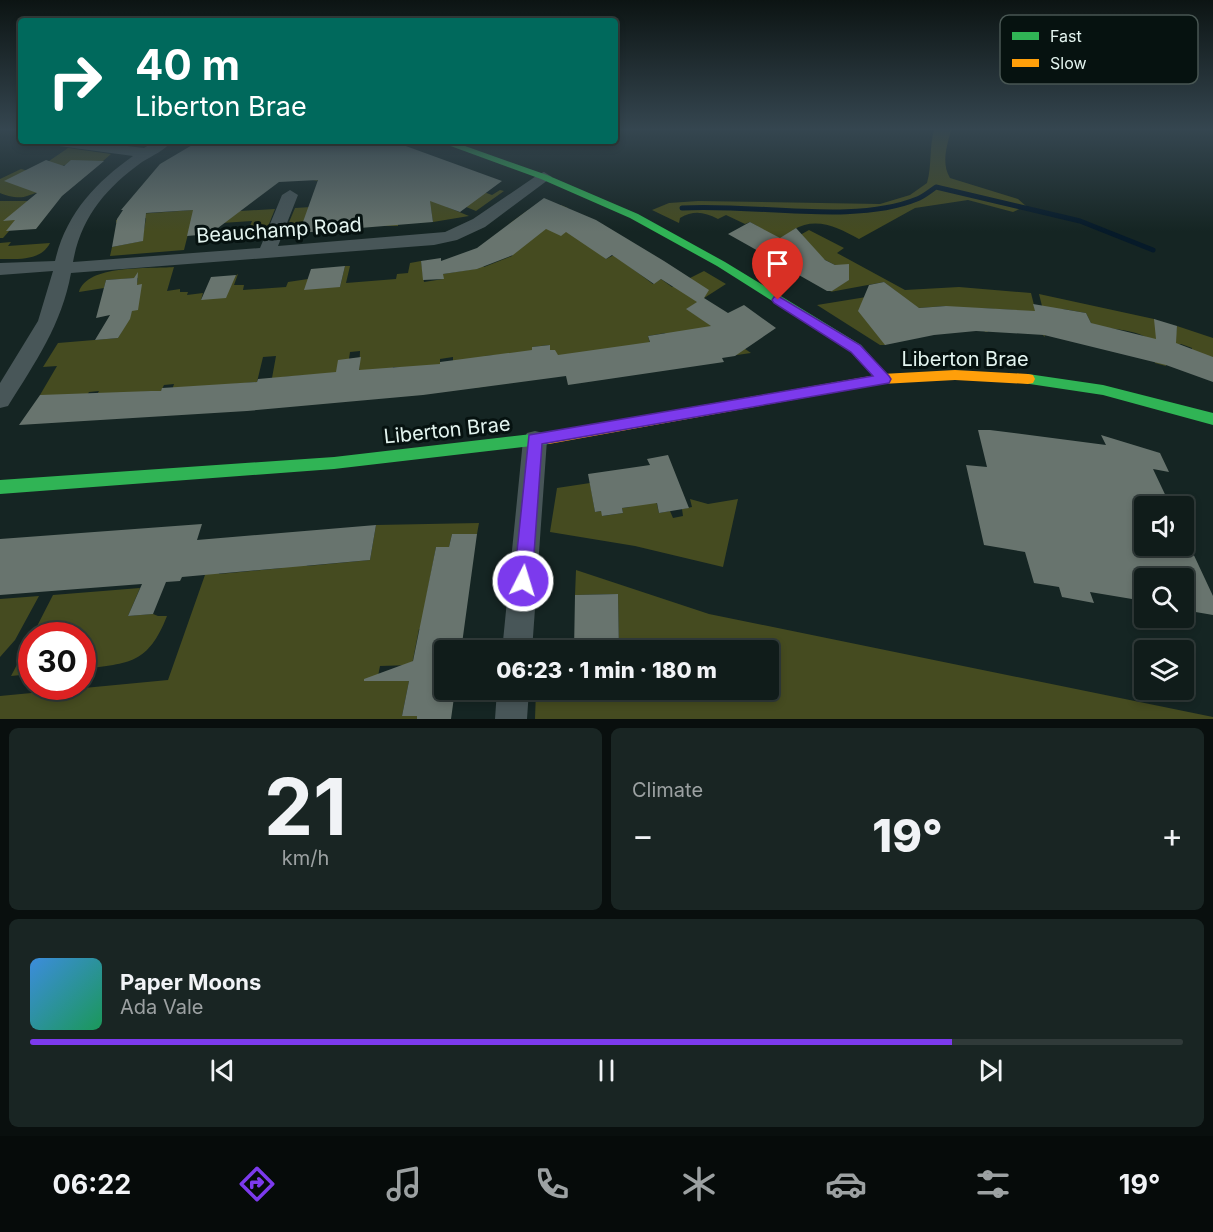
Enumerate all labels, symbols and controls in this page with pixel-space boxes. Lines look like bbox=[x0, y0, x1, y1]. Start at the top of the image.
legend bbox=[1000, 15, 1198, 84]
text: Fast bbox=[1050, 26, 1082, 46]
text: 40 m bbox=[135, 39, 240, 90]
icon: right bbox=[36, 42, 114, 120]
text: Slow bbox=[1050, 53, 1087, 73]
text: Liberton Brae bbox=[135, 90, 307, 123]
street label: Beauchamp Road bbox=[195, 212, 363, 248]
pin bbox=[752, 238, 803, 300]
icon: arrive bbox=[761, 247, 794, 280]
street label: Liberton Brae bbox=[901, 347, 1029, 371]
street label: Liberton Brae bbox=[383, 411, 511, 449]
map controls bbox=[1134, 496, 1194, 700]
button: sound bbox=[1134, 496, 1194, 556]
position arrow bbox=[491, 549, 555, 613]
button: search bbox=[1134, 568, 1194, 628]
speed limit sign: 30 bbox=[18, 622, 96, 700]
button: layers bbox=[1134, 640, 1194, 700]
text: 06:23 · 1 min · 180 m bbox=[496, 657, 717, 683]
text: 21 bbox=[264, 759, 347, 854]
text: Climate bbox=[632, 778, 703, 802]
text: 19° bbox=[872, 808, 943, 863]
text: − bbox=[632, 815, 654, 855]
text: + bbox=[1161, 815, 1183, 855]
text: km/h bbox=[282, 846, 329, 870]
text: Paper Moons bbox=[120, 969, 261, 995]
text: Ada Vale bbox=[120, 995, 203, 1019]
icon: previous bbox=[206, 1054, 239, 1087]
icon: pause bbox=[590, 1054, 623, 1087]
icon: next bbox=[974, 1054, 1007, 1087]
icon: directions bbox=[236, 1163, 278, 1205]
icon: music bbox=[383, 1163, 425, 1205]
icon: phone bbox=[531, 1163, 573, 1205]
icon: climate bbox=[678, 1163, 720, 1205]
icon: car bbox=[825, 1163, 867, 1205]
icon: filters bbox=[972, 1163, 1014, 1205]
text: 06:22 bbox=[53, 1168, 131, 1201]
text: 19° bbox=[1119, 1168, 1160, 1201]

